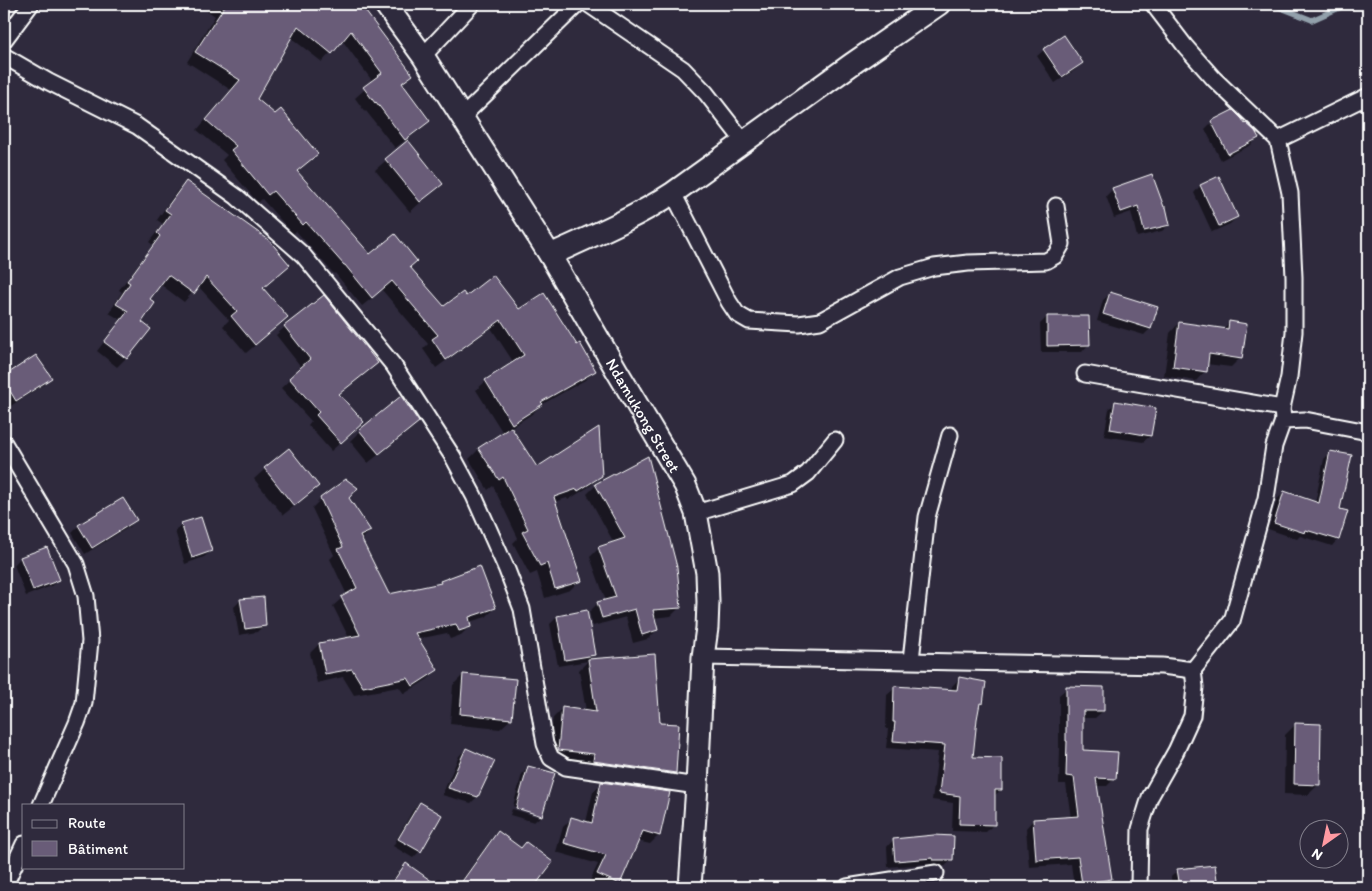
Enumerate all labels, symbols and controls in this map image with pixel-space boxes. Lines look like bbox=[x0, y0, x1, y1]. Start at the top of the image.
street label: Ndamukong Street bbox=[602, 355, 685, 476]
legend bbox=[22, 804, 185, 868]
text: Route bbox=[68, 814, 106, 832]
north arrow bbox=[1300, 818, 1350, 868]
text: Bâtiment bbox=[68, 840, 129, 858]
text: N bbox=[1309, 845, 1326, 864]

